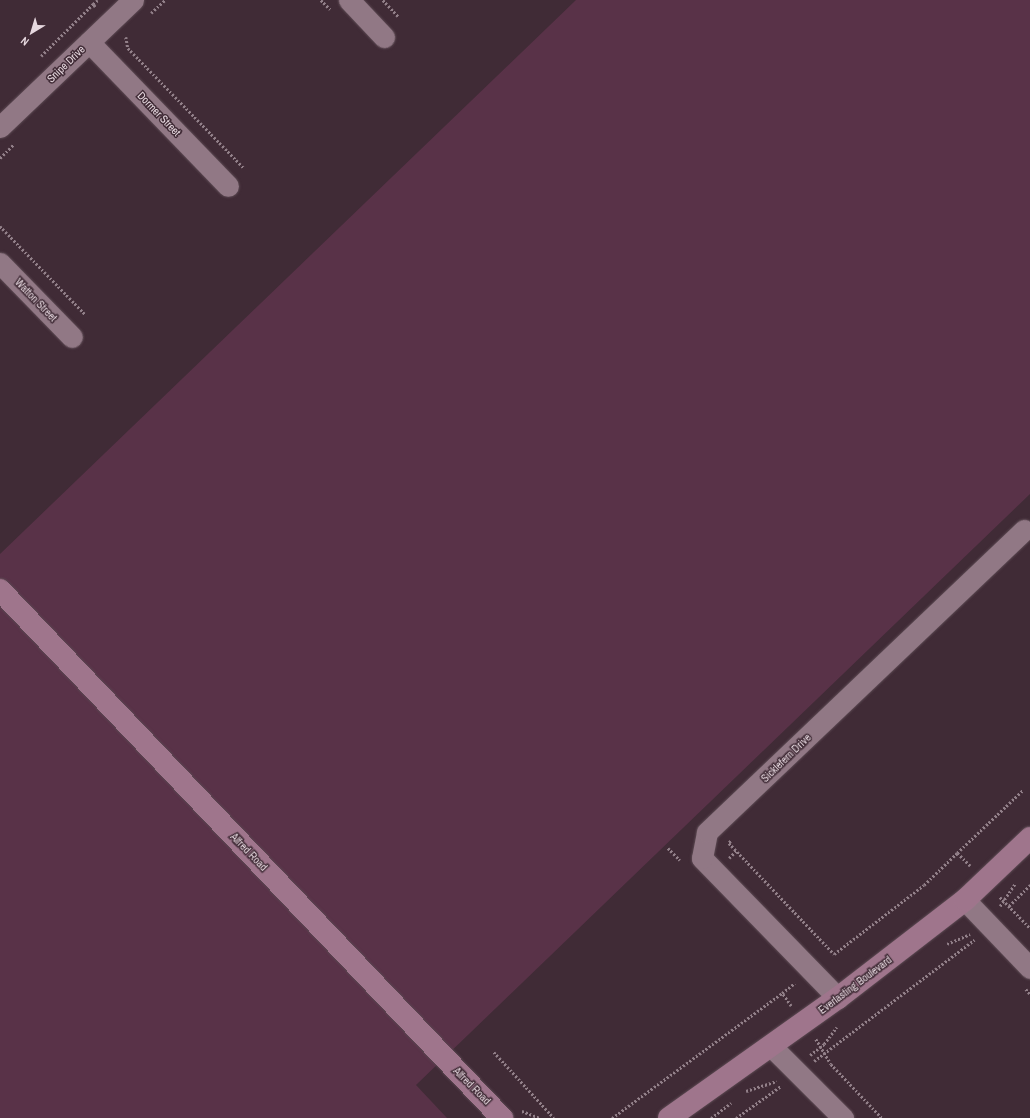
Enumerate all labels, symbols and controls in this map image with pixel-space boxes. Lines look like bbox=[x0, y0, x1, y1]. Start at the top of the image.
north arrow bbox=[12, 12, 52, 52]
text: N bbox=[18, 34, 31, 49]
street label: Snipe Drive bbox=[44, 43, 88, 85]
street label: Dormer Street bbox=[135, 89, 183, 139]
street label: Watton Street bbox=[12, 276, 60, 324]
street label: Sicklefern Drive bbox=[758, 731, 814, 785]
street label: Alfred Road bbox=[228, 830, 270, 874]
street label: Everlasting Boulevard bbox=[816, 953, 894, 1017]
street label: Alfred Road bbox=[450, 1064, 494, 1108]

